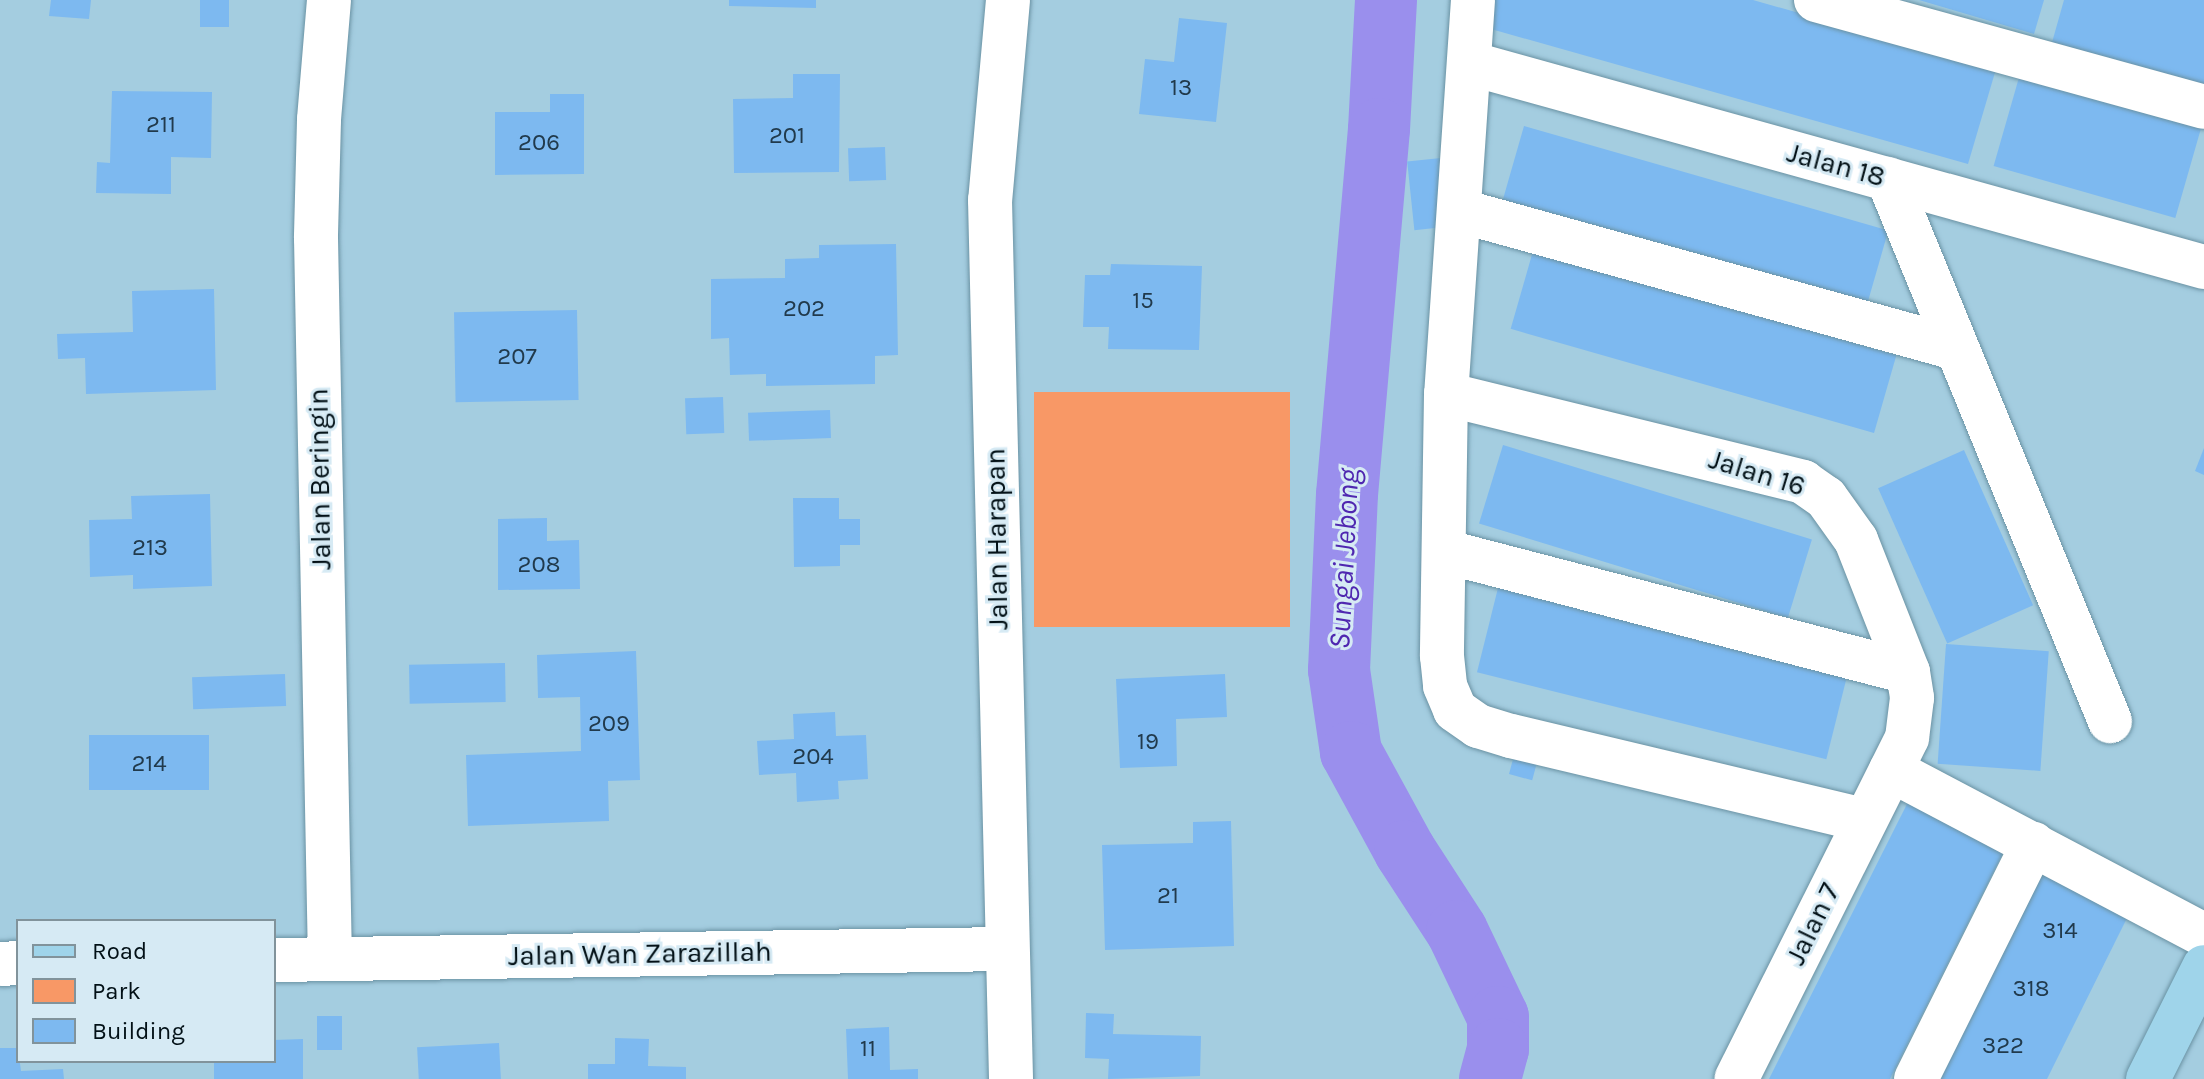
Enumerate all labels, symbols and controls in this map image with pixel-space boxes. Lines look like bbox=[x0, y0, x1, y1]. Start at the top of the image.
house number: 13 bbox=[1170, 74, 1192, 102]
house number: 211 bbox=[146, 111, 176, 139]
house number: 201 bbox=[769, 122, 805, 150]
house number: 206 bbox=[518, 129, 560, 157]
street label: Jalan 18 bbox=[1783, 136, 1889, 194]
house number: 15 bbox=[1132, 287, 1154, 315]
house number: 202 bbox=[783, 295, 825, 323]
house number: 207 bbox=[497, 343, 537, 371]
street label: Jalan Beringin bbox=[302, 388, 338, 570]
street label: Jalan 16 bbox=[1705, 442, 1809, 504]
street label: Jalan Harapan bbox=[979, 448, 1015, 630]
water label: Sungai Jebong bbox=[1321, 468, 1367, 650]
house number: 213 bbox=[132, 534, 168, 562]
house number: 208 bbox=[518, 551, 560, 579]
house number: 209 bbox=[588, 710, 630, 738]
house number: 19 bbox=[1137, 728, 1159, 756]
house number: 204 bbox=[792, 743, 834, 771]
house number: 214 bbox=[131, 750, 167, 778]
street label: Jalan 7 bbox=[1779, 878, 1847, 970]
house number: 21 bbox=[1157, 882, 1179, 910]
house number: 314 bbox=[2042, 917, 2078, 945]
legend bbox=[16, 919, 276, 1063]
street label: Jalan Wan Zarazillah bbox=[508, 935, 772, 973]
text: Road bbox=[92, 937, 147, 965]
house number: 318 bbox=[2013, 975, 2049, 1003]
text: Park bbox=[92, 977, 141, 1005]
text: Building bbox=[92, 1017, 185, 1045]
house number: 322 bbox=[1982, 1032, 2024, 1060]
house number: 11 bbox=[860, 1035, 876, 1063]

